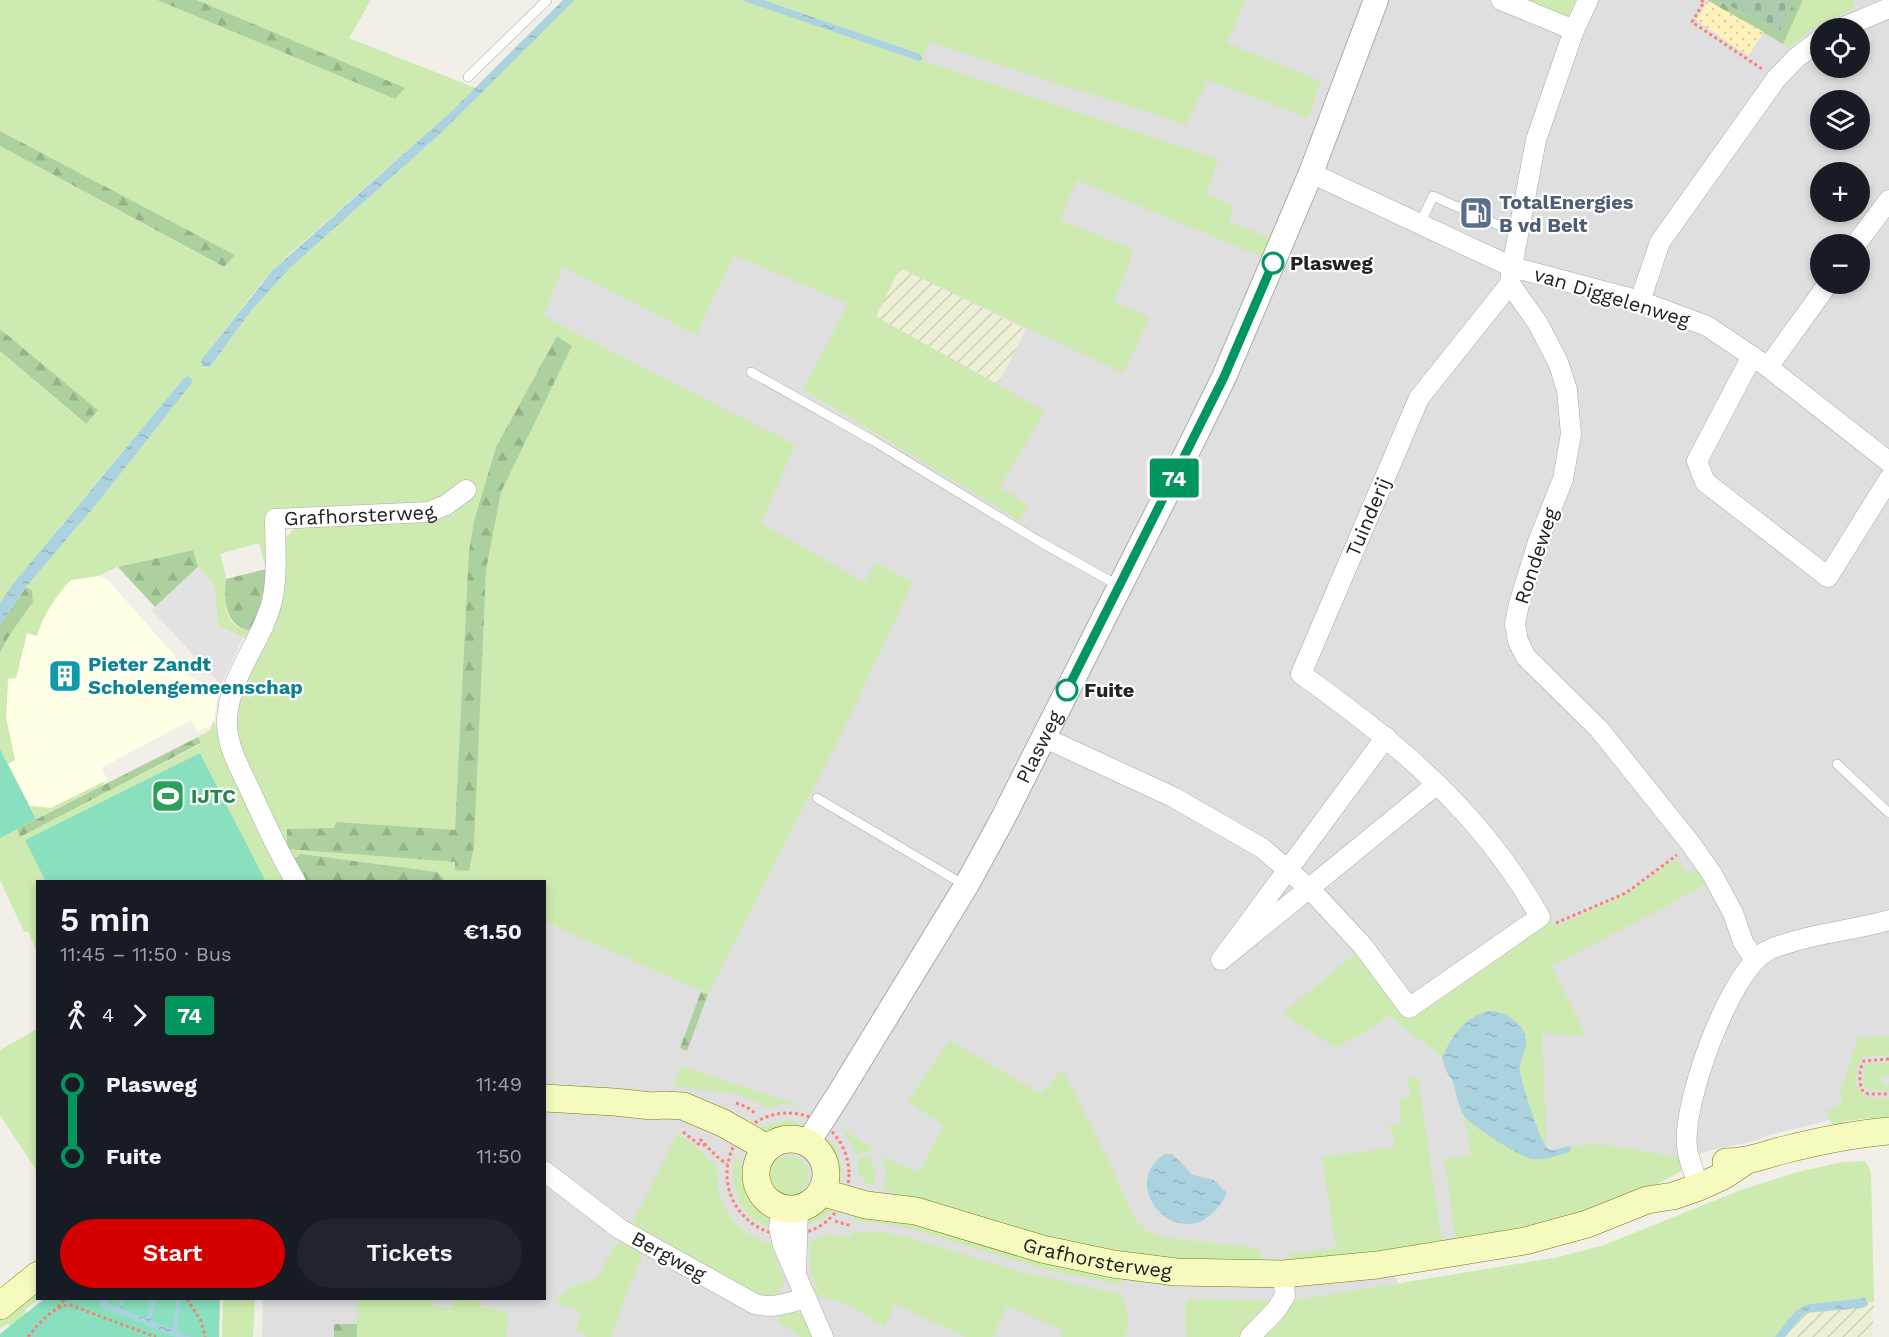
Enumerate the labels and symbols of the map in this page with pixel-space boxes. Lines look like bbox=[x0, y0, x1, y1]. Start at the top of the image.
place label: TotalEnergies B vd Belt bbox=[1499, 190, 1634, 237]
fuel station icon: TotalEnergies B vd Belt bbox=[1458, 195, 1494, 231]
place label: Plasweg bbox=[1290, 251, 1373, 275]
marker: Plasweg bbox=[1262, 252, 1284, 274]
street label: van Diggelenweg bbox=[1531, 262, 1693, 332]
line badge: 74 bbox=[1147, 458, 1201, 498]
street label: Tuinderij bbox=[1341, 474, 1395, 560]
street label: Grafhorsterweg bbox=[283, 499, 439, 531]
street label: Rondeweg bbox=[1509, 505, 1563, 607]
place label: Pieter Zandt Scholengemeenschap bbox=[88, 652, 303, 699]
building icon: Pieter Zandt Scholengemeenschap bbox=[47, 658, 83, 694]
place label: Fuite bbox=[1084, 678, 1134, 702]
marker: Fuite bbox=[1056, 679, 1078, 701]
street label: Plasweg bbox=[1011, 706, 1067, 787]
sports icon: IJTC bbox=[150, 778, 186, 814]
place label: IJTC bbox=[191, 784, 236, 808]
street label: Bergweg bbox=[628, 1226, 711, 1286]
street label: Grafhorsterweg bbox=[1020, 1232, 1173, 1283]

